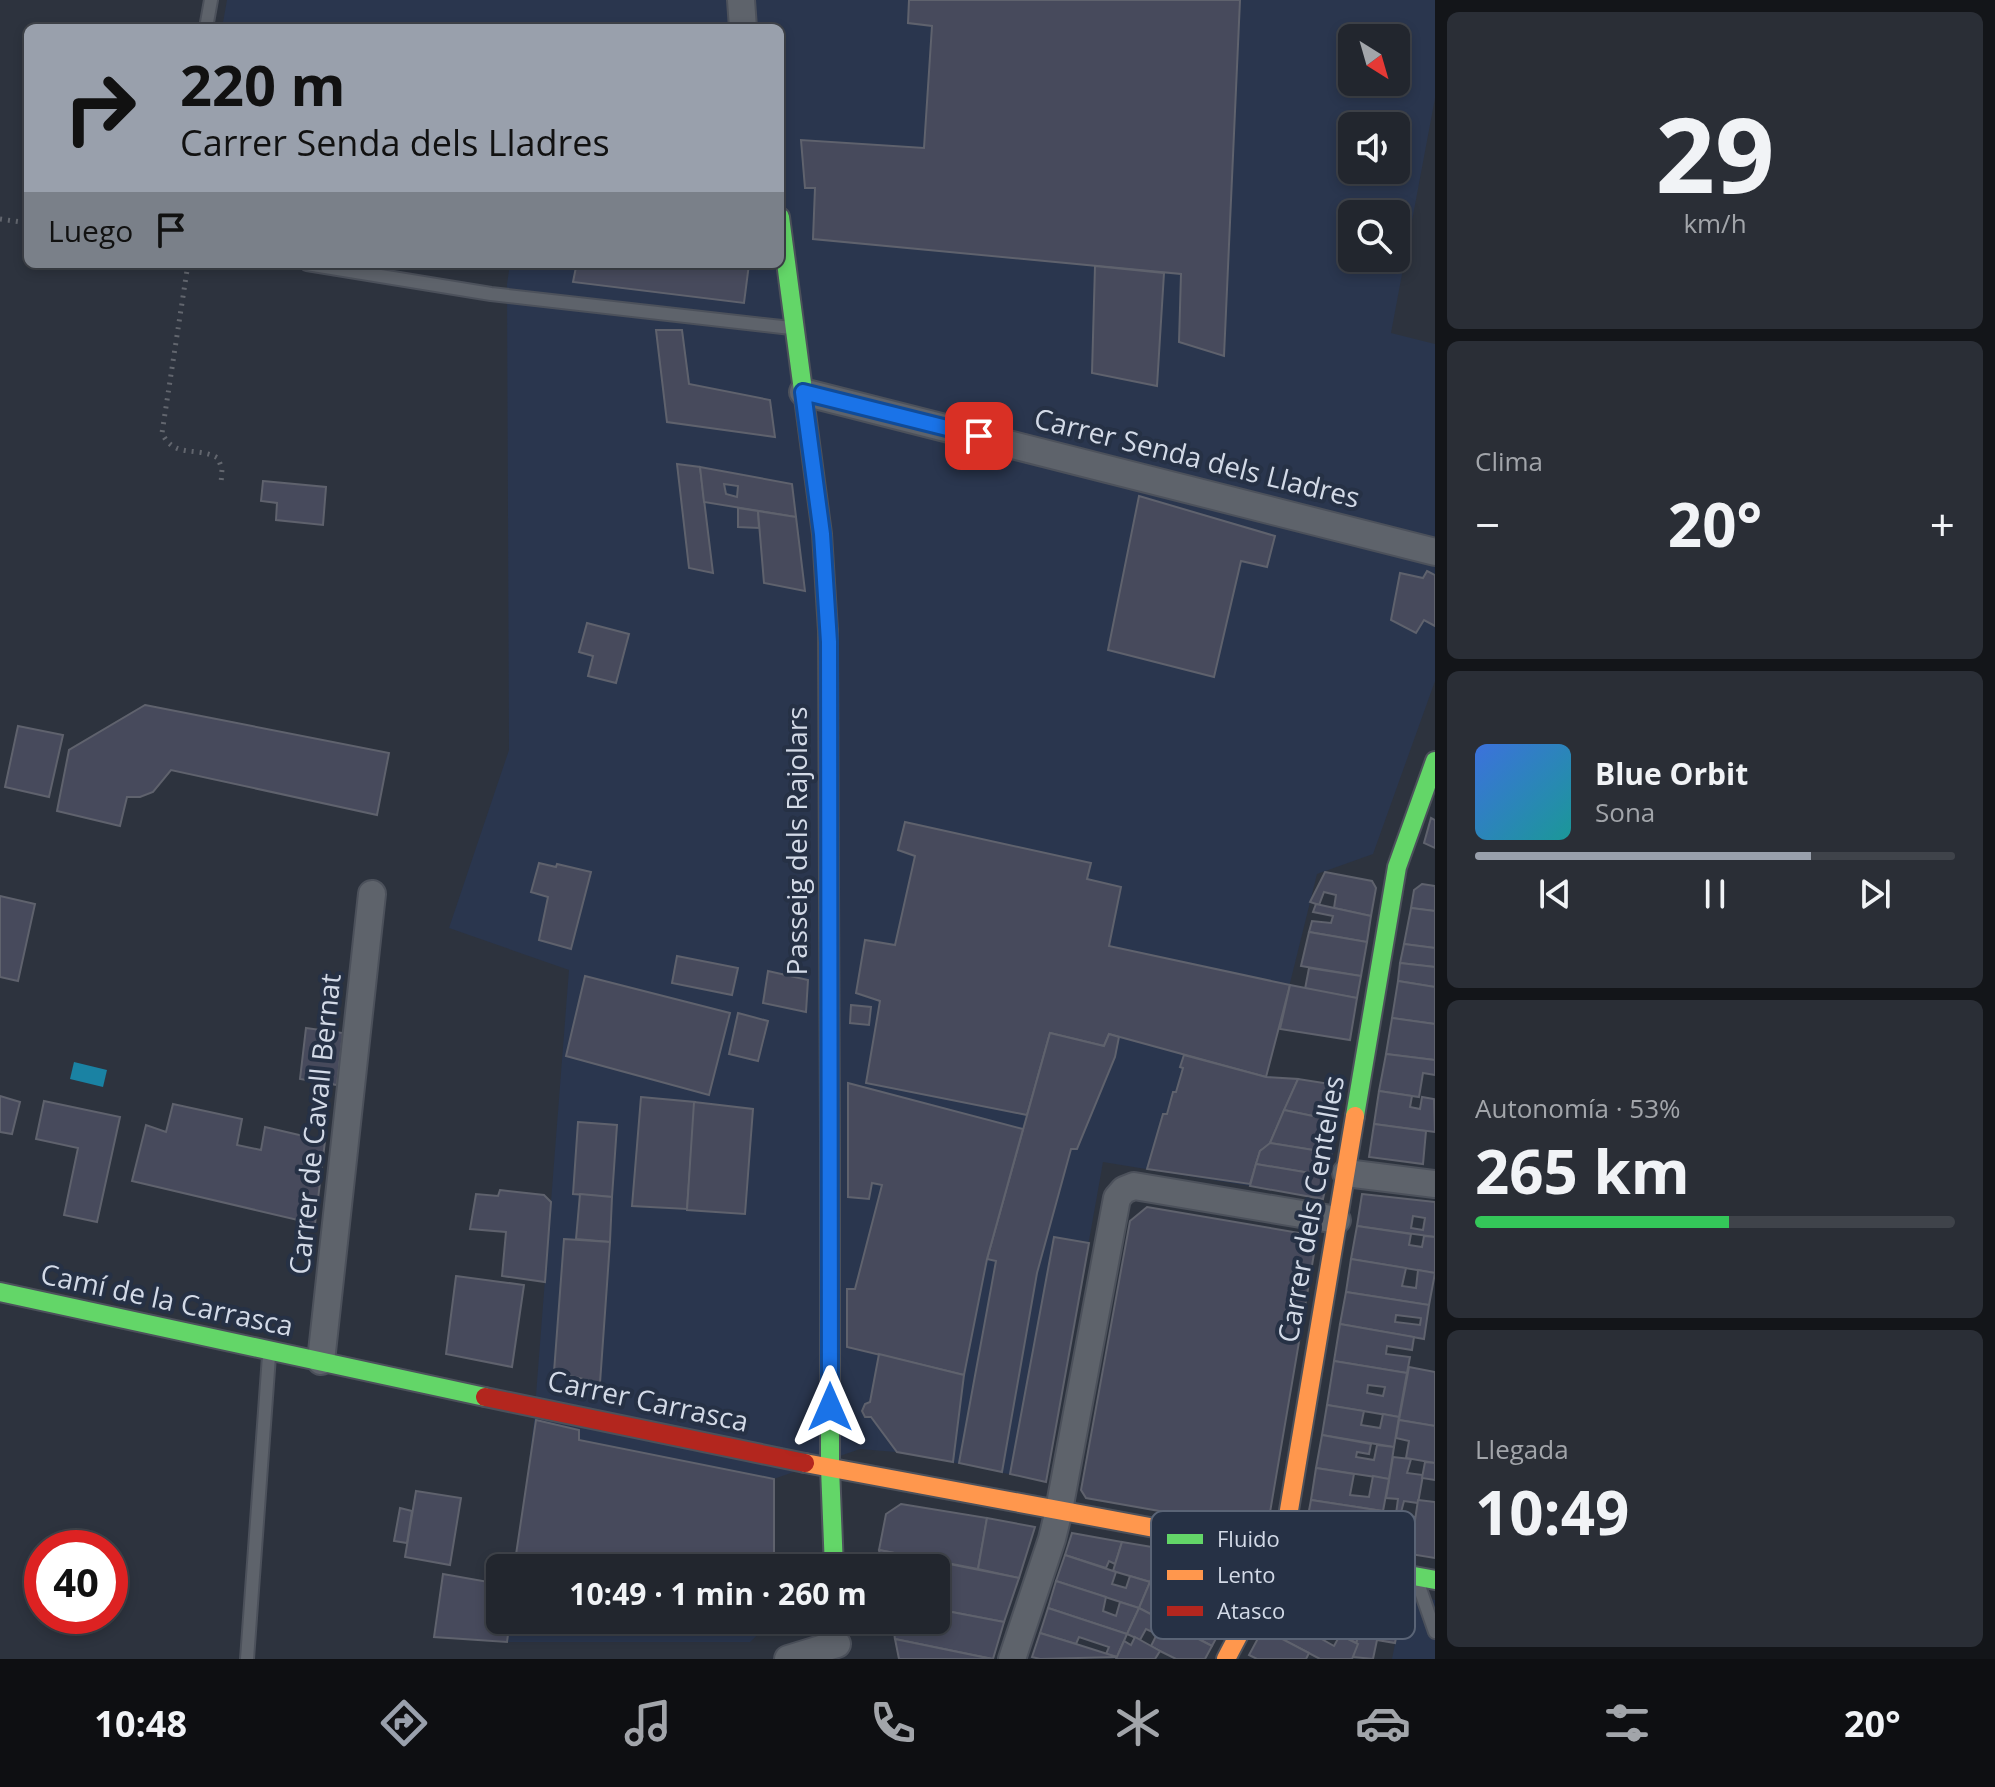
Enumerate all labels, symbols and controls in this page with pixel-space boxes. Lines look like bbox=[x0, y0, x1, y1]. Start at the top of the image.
north arrow bbox=[1338, 24, 1410, 96]
map controls bbox=[1338, 24, 1410, 272]
text: 220 m bbox=[180, 46, 346, 122]
icon: right bbox=[48, 56, 152, 160]
text: 29 bbox=[1656, 82, 1774, 223]
button: sound bbox=[1338, 112, 1410, 184]
text: Carrer Senda dels Lladres bbox=[180, 118, 610, 167]
button: search bbox=[1338, 200, 1410, 272]
text: km/h bbox=[1683, 205, 1747, 241]
icon: arrive bbox=[149, 208, 193, 252]
text: Luego bbox=[48, 210, 133, 251]
street label: Carrer Senda dels Lladres bbox=[1031, 398, 1364, 516]
pin bbox=[945, 402, 1013, 470]
icon: arrive bbox=[957, 414, 1001, 458]
text: Clima bbox=[1475, 443, 1543, 479]
text: 20° bbox=[1668, 483, 1762, 565]
text: − bbox=[1475, 494, 1500, 554]
text: + bbox=[1930, 494, 1955, 554]
street label: Passeig dels Rajolars bbox=[777, 706, 815, 976]
text: Blue Orbit bbox=[1595, 753, 1748, 794]
text: Sona bbox=[1595, 794, 1655, 830]
icon: previous bbox=[1533, 872, 1577, 916]
icon: pause bbox=[1693, 872, 1737, 916]
icon: next bbox=[1853, 872, 1897, 916]
street label: Carrer de Cavall Bernat bbox=[279, 971, 349, 1276]
street label: Carrer dels Centelles bbox=[1268, 1072, 1352, 1345]
text: Autonomía · 53% bbox=[1475, 1090, 1681, 1126]
text: 265 km bbox=[1475, 1130, 1690, 1212]
street label: Camí de la Carrasca bbox=[37, 1254, 297, 1344]
street label: Carrer Carrasca bbox=[544, 1360, 752, 1440]
position arrow bbox=[788, 1365, 872, 1449]
text: Llegada bbox=[1475, 1431, 1569, 1467]
text: 10:49 bbox=[1475, 1471, 1629, 1553]
legend bbox=[1151, 1511, 1415, 1639]
text: Fluido bbox=[1217, 1523, 1280, 1553]
speed limit sign: 40 bbox=[24, 1530, 128, 1634]
text: Lento bbox=[1217, 1559, 1275, 1589]
text: 10:49 · 1 min · 260 m bbox=[569, 1573, 867, 1614]
text: Atasco bbox=[1217, 1595, 1285, 1625]
icon: directions bbox=[376, 1695, 432, 1751]
icon: music bbox=[620, 1695, 676, 1751]
icon: phone bbox=[865, 1695, 921, 1751]
icon: climate bbox=[1110, 1695, 1166, 1751]
icon: car bbox=[1355, 1695, 1411, 1751]
icon: filters bbox=[1599, 1695, 1655, 1751]
text: 10:48 bbox=[94, 1699, 187, 1748]
text: 20° bbox=[1844, 1699, 1901, 1748]

